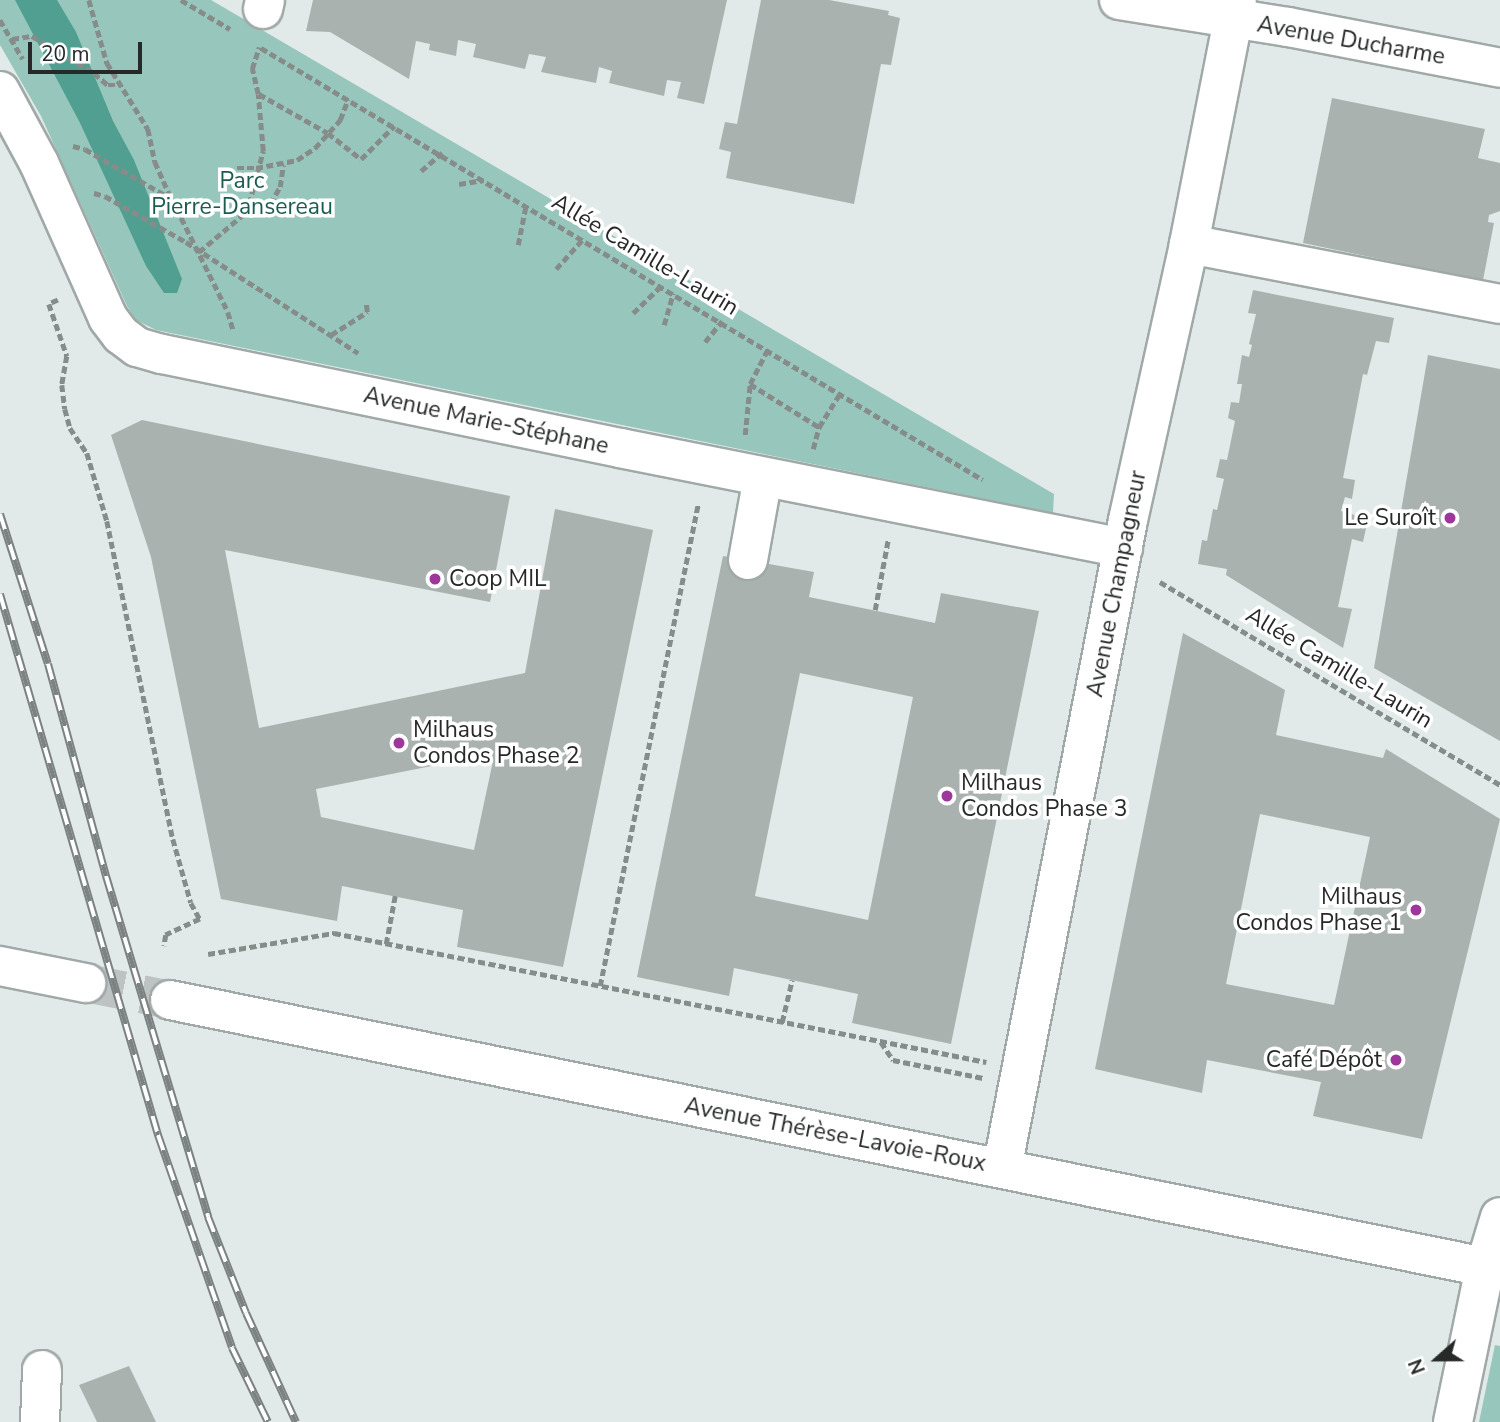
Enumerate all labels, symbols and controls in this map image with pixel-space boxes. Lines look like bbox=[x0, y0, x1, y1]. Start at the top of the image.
street label: Avenue Ducharme bbox=[1255, 11, 1447, 71]
scale bar bbox=[32, 28, 145, 72]
text: 20 m bbox=[41, 40, 90, 68]
park label: Parc Pierre-Dansereau bbox=[151, 167, 333, 221]
street label: Allée Camille-Laurin bbox=[547, 188, 743, 322]
street label: Avenue Marie-Stéphane bbox=[361, 382, 611, 460]
street label: Avenue Champagneur bbox=[1081, 468, 1153, 700]
place label: Le Suroît bbox=[1344, 504, 1436, 532]
marker: Le Suroît bbox=[1442, 510, 1458, 526]
place label: Coop MIL bbox=[449, 565, 547, 593]
marker: Coop MIL bbox=[427, 571, 443, 587]
street label: Allée Camille-Laurin bbox=[1241, 601, 1437, 735]
place label: Milhaus Condos Phase 2 bbox=[413, 716, 580, 770]
marker: Milhaus Condos Phase 2 bbox=[391, 735, 407, 751]
place label: Milhaus Condos Phase 3 bbox=[961, 769, 1128, 823]
marker: Milhaus Condos Phase 3 bbox=[939, 788, 955, 804]
place label: Milhaus Condos Phase 1 bbox=[1235, 883, 1402, 937]
marker: Milhaus Condos Phase 1 bbox=[1408, 902, 1424, 918]
place label: Café Dépôt bbox=[1266, 1046, 1382, 1074]
marker: Café Dépôt bbox=[1388, 1052, 1404, 1068]
street label: Avenue Thérèse-Lavoie-Roux bbox=[682, 1092, 988, 1178]
north arrow bbox=[1402, 1324, 1472, 1394]
text: N bbox=[1403, 1355, 1432, 1378]

